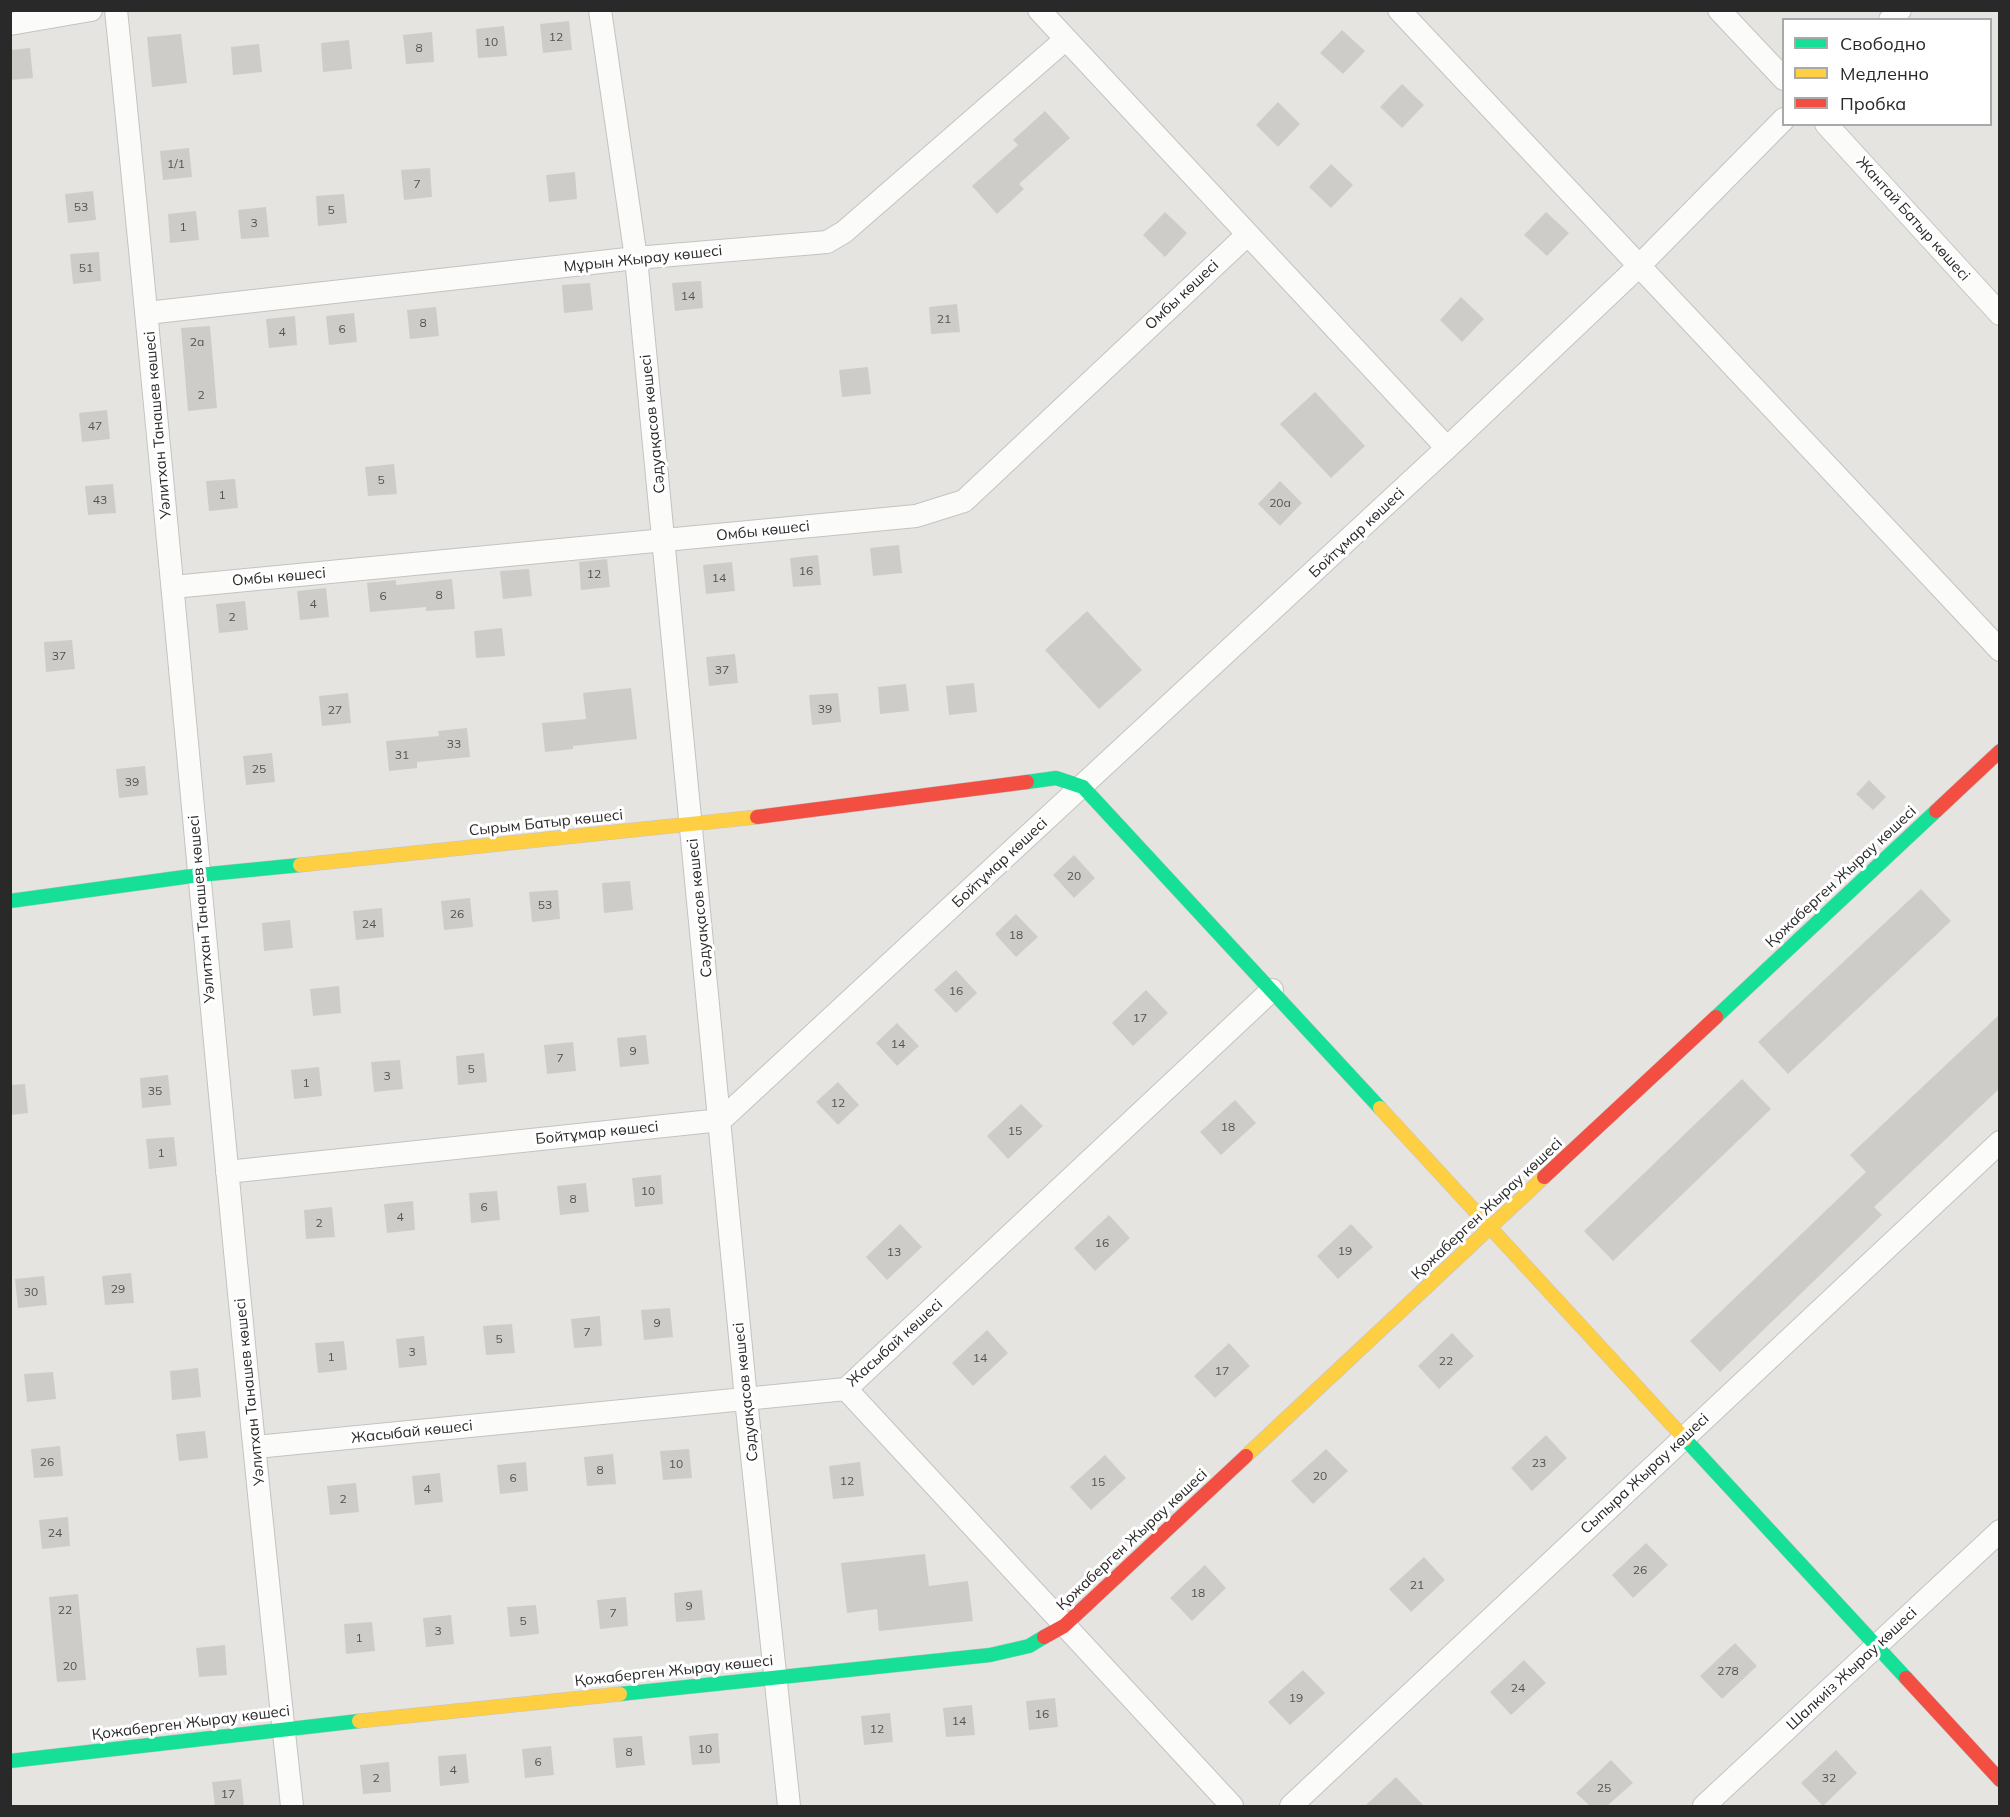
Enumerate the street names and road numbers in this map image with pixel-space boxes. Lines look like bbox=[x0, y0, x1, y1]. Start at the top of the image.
street label: Жантай Батыр көшесі bbox=[1852, 153, 1974, 285]
street label: Мұрын Жырау көшесі bbox=[563, 242, 723, 276]
street label: Омбы көшесі bbox=[1141, 256, 1223, 334]
street label: Уәлитхан Танашев көшесі bbox=[141, 330, 175, 520]
street label: Сәдуақасов көшесі bbox=[637, 354, 669, 494]
street label: Бойтұмар көшесі bbox=[1306, 484, 1408, 582]
street label: Омбы көшесі bbox=[715, 517, 811, 545]
street label: Омбы көшесі bbox=[231, 564, 327, 590]
street label: Қожаберген Жырау көшесі bbox=[1762, 802, 1920, 952]
street label: Сырым Батыр көшесі bbox=[468, 806, 624, 840]
street label: Уәлитхан Танашев көшесі bbox=[185, 814, 219, 1004]
street label: Бойтұмар көшесі bbox=[949, 814, 1051, 912]
street label: Сәдуақасов көшесі bbox=[684, 838, 716, 978]
street label: Бойтұмар көшесі bbox=[535, 1118, 659, 1148]
street label: Қожаберген Жырау көшесі bbox=[1408, 1134, 1566, 1284]
street label: Жасыбай көшесі bbox=[844, 1295, 946, 1391]
street label: Уәлитхан Танашев көшесі bbox=[231, 1297, 269, 1487]
street label: Сәдуақасов көшесі bbox=[730, 1322, 762, 1462]
street label: Сыпыра Жырау көшесі bbox=[1577, 1410, 1713, 1538]
street label: Жасыбай көшесі bbox=[350, 1417, 474, 1447]
street label: Қожаберген Жырау көшесі bbox=[1053, 1465, 1211, 1615]
street label: Шалкиіз Жырау көшесі bbox=[1783, 1604, 1921, 1734]
street label: Қожаберген Жырау көшесі bbox=[574, 1652, 774, 1690]
street label: Қожаберген Жырау көшесі bbox=[91, 1702, 291, 1744]

